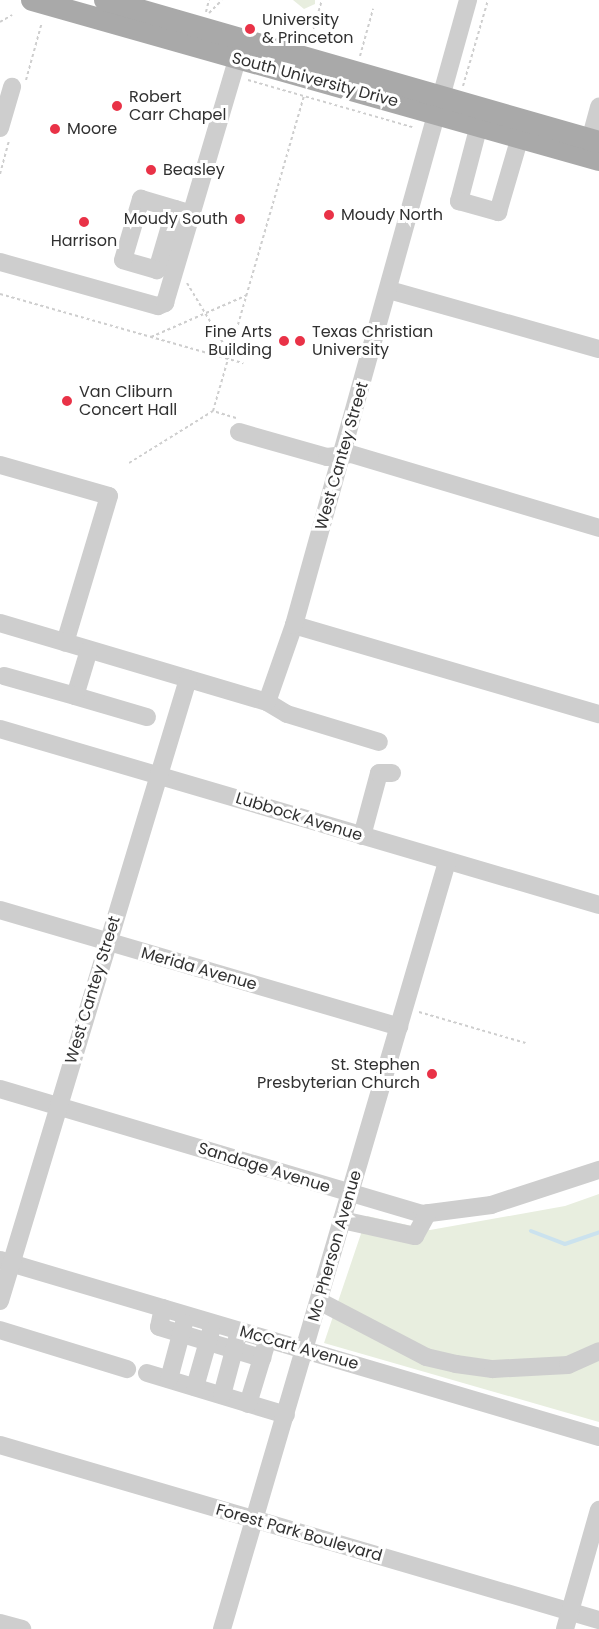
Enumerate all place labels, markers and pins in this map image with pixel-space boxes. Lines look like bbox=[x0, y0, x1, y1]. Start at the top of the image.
place label: University & Princeton bbox=[262, 10, 353, 48]
marker: University & Princeton bbox=[243, 22, 257, 36]
place label: Robert Carr Chapel bbox=[129, 87, 226, 125]
marker: Robert Carr Chapel bbox=[110, 99, 124, 113]
place label: Moore bbox=[67, 119, 117, 139]
marker: Moore bbox=[48, 122, 62, 136]
place label: Beasley bbox=[163, 160, 225, 180]
marker: Beasley bbox=[144, 163, 158, 177]
place label: Moudy North bbox=[341, 205, 443, 225]
marker: Moudy North bbox=[322, 208, 336, 222]
place label: Moudy South bbox=[124, 209, 228, 229]
marker: Moudy South bbox=[233, 212, 247, 226]
marker: Harrison bbox=[77, 215, 91, 229]
place label: Harrison bbox=[51, 231, 117, 251]
place label: Fine Arts Building bbox=[205, 322, 272, 360]
place label: Texas Christian University bbox=[312, 322, 433, 360]
marker: Fine Arts Building bbox=[277, 334, 291, 348]
marker: Texas Christian University bbox=[293, 334, 307, 348]
place label: Van Cliburn Concert Hall bbox=[79, 382, 177, 420]
marker: Van Cliburn Concert Hall bbox=[60, 394, 74, 408]
place label: St. Stephen Presbyterian Church bbox=[257, 1055, 420, 1093]
marker: St. Stephen Presbyterian Church bbox=[425, 1067, 439, 1081]

